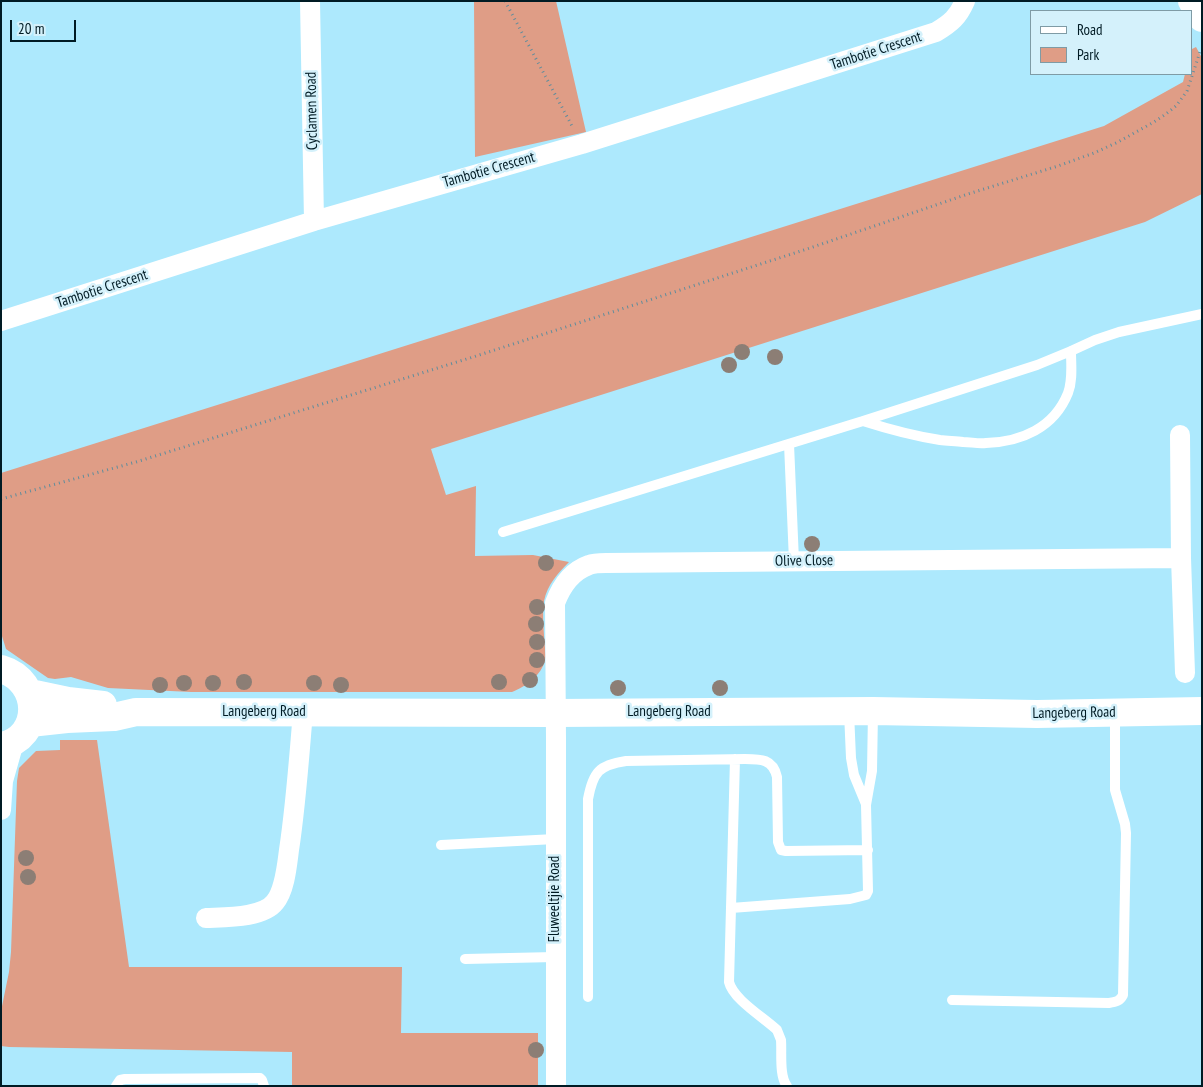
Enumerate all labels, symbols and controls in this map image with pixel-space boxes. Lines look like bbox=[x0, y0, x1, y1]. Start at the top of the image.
scale bar bbox=[12, 10, 79, 42]
legend bbox=[1030, 10, 1193, 75]
text: 20 m bbox=[18, 19, 44, 38]
text: Road bbox=[1077, 20, 1103, 39]
street label: Tambotie Crescent bbox=[828, 28, 924, 74]
text: Park bbox=[1077, 45, 1099, 64]
street label: Cyclamen Road bbox=[302, 72, 322, 150]
street label: Tambotie Crescent bbox=[441, 148, 537, 192]
street label: Tambotie Crescent bbox=[54, 266, 150, 312]
street label: Olive Close bbox=[775, 551, 833, 571]
street label: Langeberg Road bbox=[222, 703, 306, 721]
street label: Langeberg Road bbox=[627, 703, 711, 721]
street label: Langeberg Road bbox=[1032, 703, 1116, 723]
street label: Fluweeltjie Road bbox=[546, 856, 564, 942]

